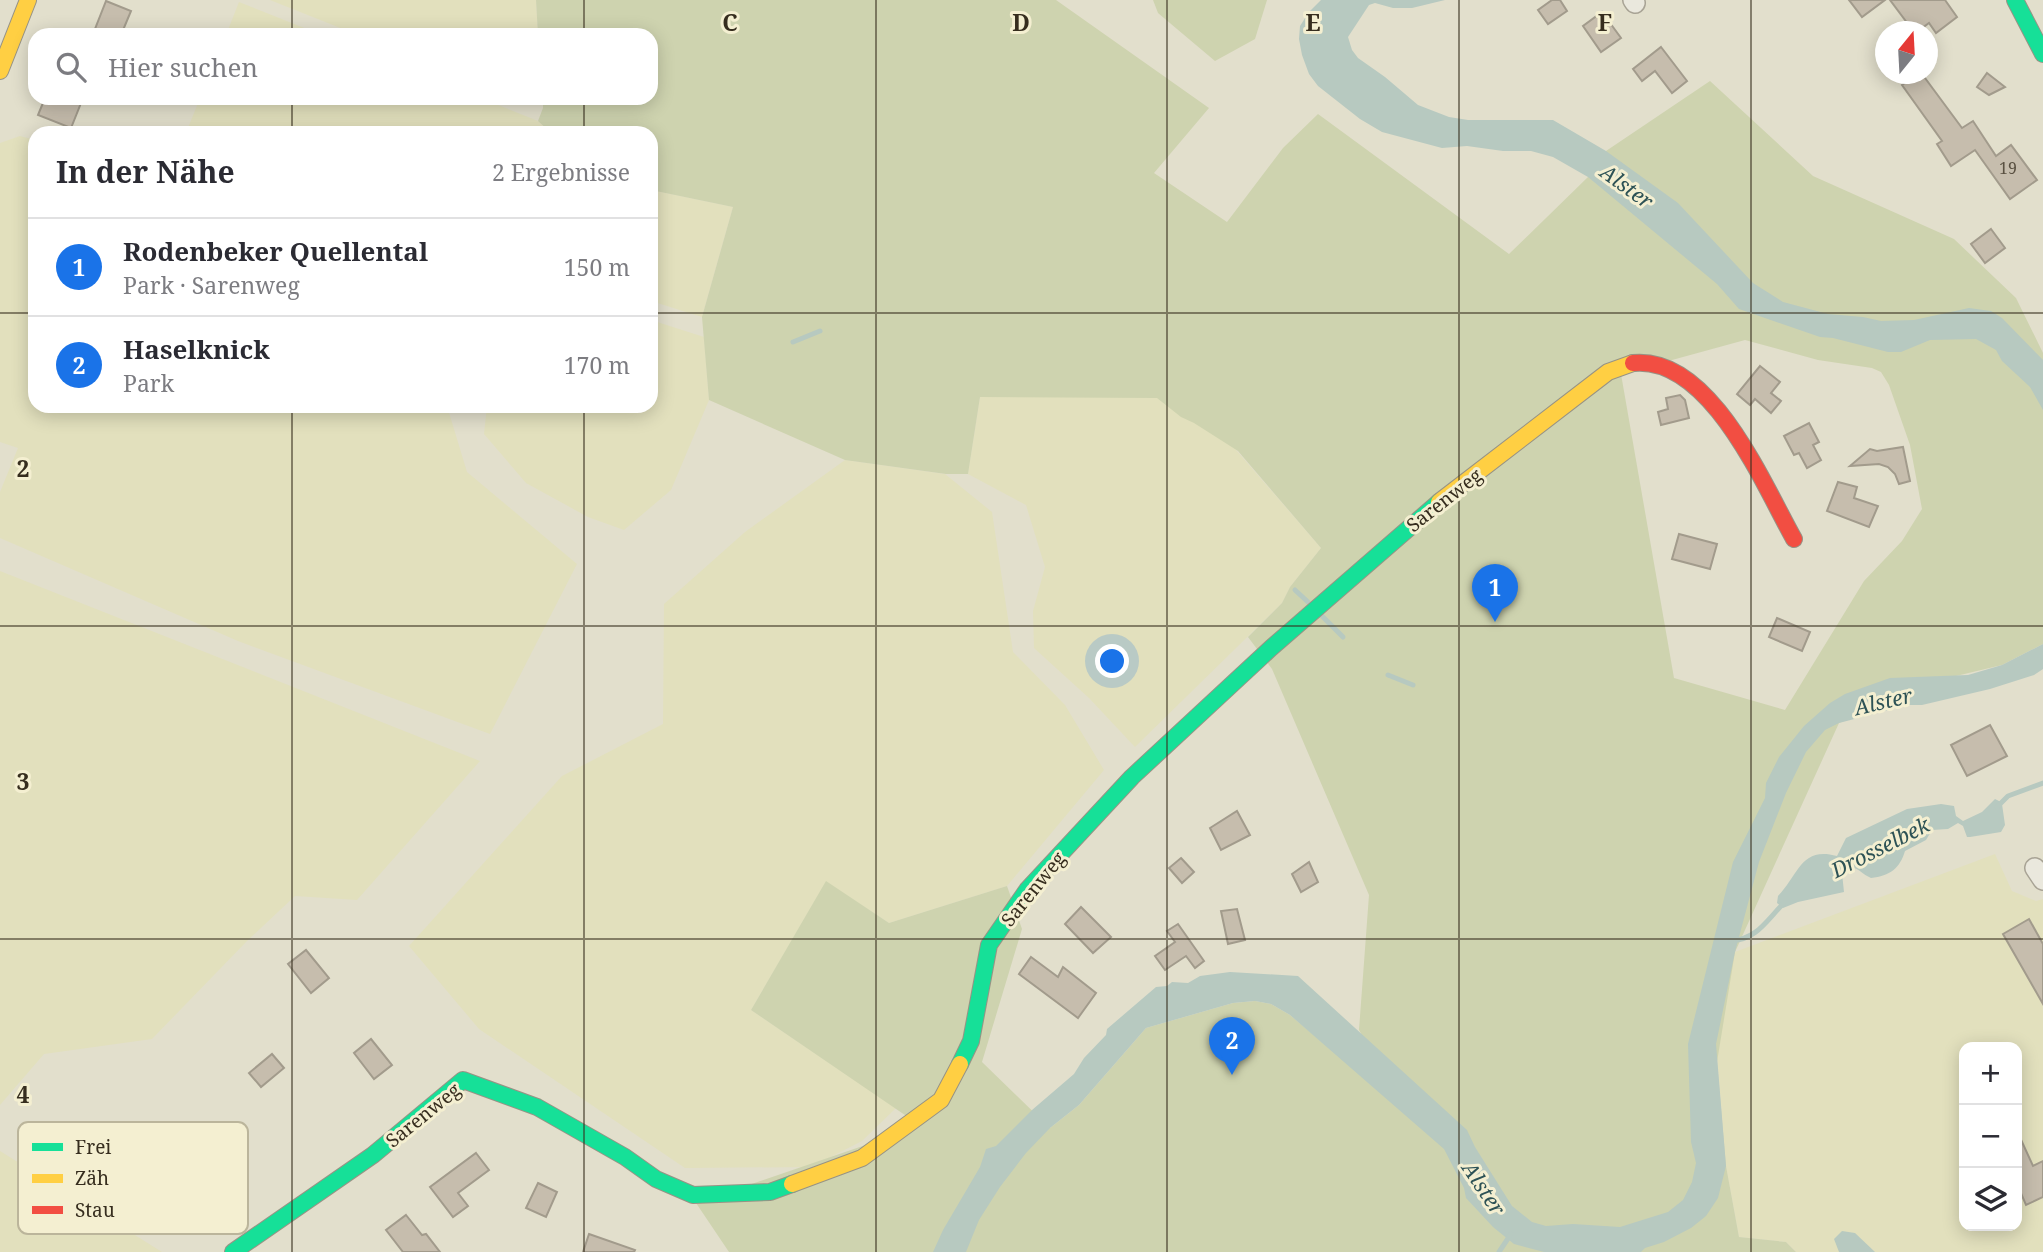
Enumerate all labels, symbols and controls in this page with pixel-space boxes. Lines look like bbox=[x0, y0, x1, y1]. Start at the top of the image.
text: C bbox=[722, 6, 738, 38]
text: D bbox=[1012, 6, 1030, 38]
text: E bbox=[1305, 6, 1321, 38]
text: F bbox=[1598, 6, 1612, 38]
north arrow bbox=[1875, 21, 1938, 84]
search box bbox=[28, 28, 658, 105]
icon: search bbox=[52, 48, 90, 86]
text: Hier suchen bbox=[108, 49, 258, 85]
text: In der Nähe bbox=[56, 151, 235, 192]
text: 2 Ergebnisse bbox=[492, 156, 630, 188]
water label: Alster bbox=[1593, 156, 1659, 215]
house number: 19 bbox=[1999, 157, 2017, 179]
text: Rodenbeker Quellental bbox=[123, 233, 428, 269]
text: 1 bbox=[73, 251, 86, 283]
text: 150 m bbox=[564, 251, 630, 283]
text: Park · Sarenweg bbox=[123, 269, 300, 301]
text: Haselknick bbox=[123, 331, 270, 367]
text: 2 bbox=[73, 349, 86, 381]
text: 170 m bbox=[564, 349, 630, 381]
text: Park bbox=[123, 367, 174, 399]
text: 2 bbox=[17, 452, 30, 484]
street label: Sarenweg bbox=[1401, 462, 1487, 538]
pin: 1 bbox=[1472, 564, 1518, 622]
your location bbox=[1095, 644, 1129, 678]
water label: Alster bbox=[1849, 681, 1915, 722]
text: 3 bbox=[17, 765, 30, 797]
water label: Drosselbek bbox=[1825, 810, 1935, 884]
street label: Sarenweg bbox=[995, 846, 1071, 932]
pin: 2 bbox=[1209, 1017, 1255, 1075]
map controls bbox=[1959, 1042, 2022, 1231]
button: + bbox=[1959, 1042, 2022, 1105]
street label: Sarenweg bbox=[380, 1077, 466, 1153]
text: 4 bbox=[17, 1078, 30, 1110]
button: − bbox=[1959, 1105, 2022, 1168]
legend bbox=[18, 1122, 248, 1234]
text: Frei bbox=[75, 1134, 111, 1160]
water label: Alster bbox=[1455, 1154, 1512, 1220]
text: Zäh bbox=[75, 1165, 109, 1191]
button: layers bbox=[1959, 1168, 2022, 1231]
text: Stau bbox=[75, 1197, 115, 1223]

